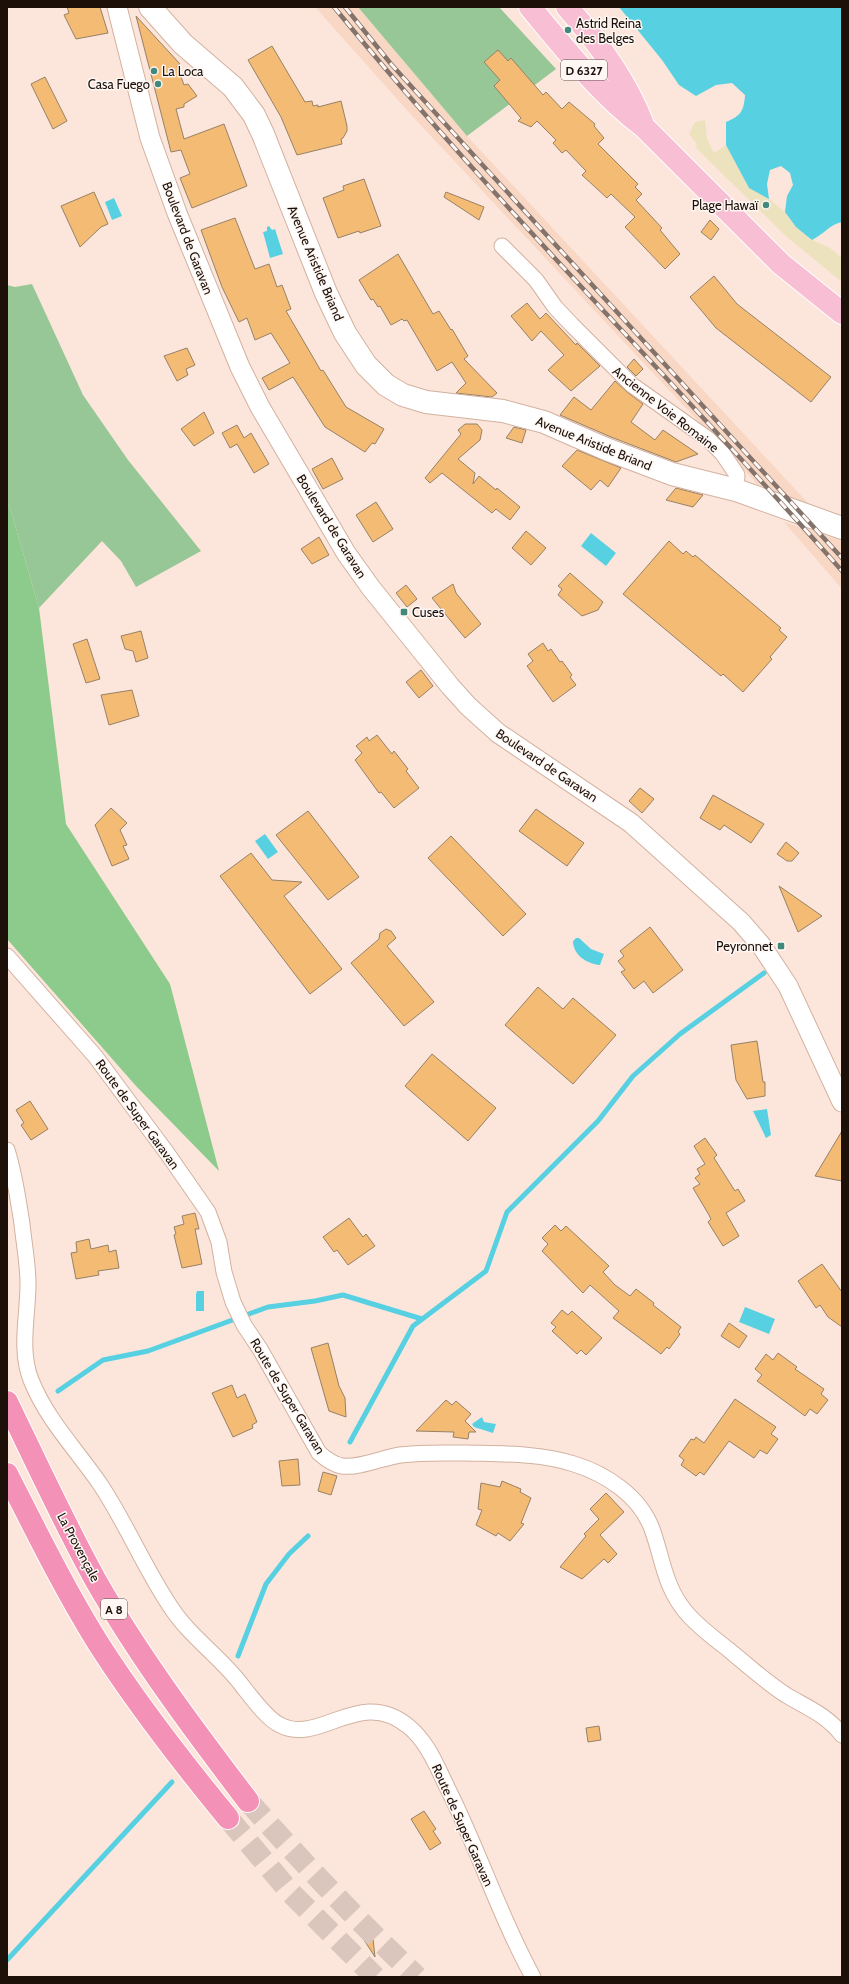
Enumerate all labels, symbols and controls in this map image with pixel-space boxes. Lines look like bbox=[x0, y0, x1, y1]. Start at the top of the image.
place label: Astrid Reina des Belges bbox=[576, 15, 642, 46]
marker: Astrid Reina des Belges bbox=[563, 25, 573, 35]
road number: D 6327 bbox=[561, 60, 607, 80]
place label: La Loca bbox=[162, 63, 204, 79]
marker: La Loca bbox=[149, 66, 159, 76]
place label: Casa Fuego bbox=[88, 76, 150, 92]
marker: Casa Fuego bbox=[153, 79, 163, 89]
street label: Boulevard de Garavan bbox=[159, 179, 217, 297]
place label: Plage Hawaï bbox=[692, 197, 759, 213]
marker: Plage Hawaï bbox=[761, 200, 771, 210]
street label: Avenue Aristide Briand bbox=[284, 203, 348, 323]
street label: Ancienne Voie Romaine bbox=[610, 363, 723, 456]
street label: Avenue Aristide Briand bbox=[534, 412, 654, 474]
street label: Boulevard de Garavan bbox=[294, 471, 370, 581]
place label: Cuses bbox=[412, 604, 445, 620]
marker: Cuses bbox=[399, 607, 409, 617]
street label: Boulevard de Garavan bbox=[493, 725, 601, 805]
place label: Peyronnet bbox=[716, 938, 774, 954]
marker: Peyronnet bbox=[776, 941, 786, 951]
street label: Route de Super Garavan bbox=[93, 1056, 183, 1172]
street label: Route de Super Garavan bbox=[247, 1335, 329, 1457]
street label: La Provençale bbox=[54, 1510, 104, 1585]
road number: A 8 bbox=[101, 1599, 127, 1619]
street label: Route de Super Garavan bbox=[429, 1761, 497, 1889]

